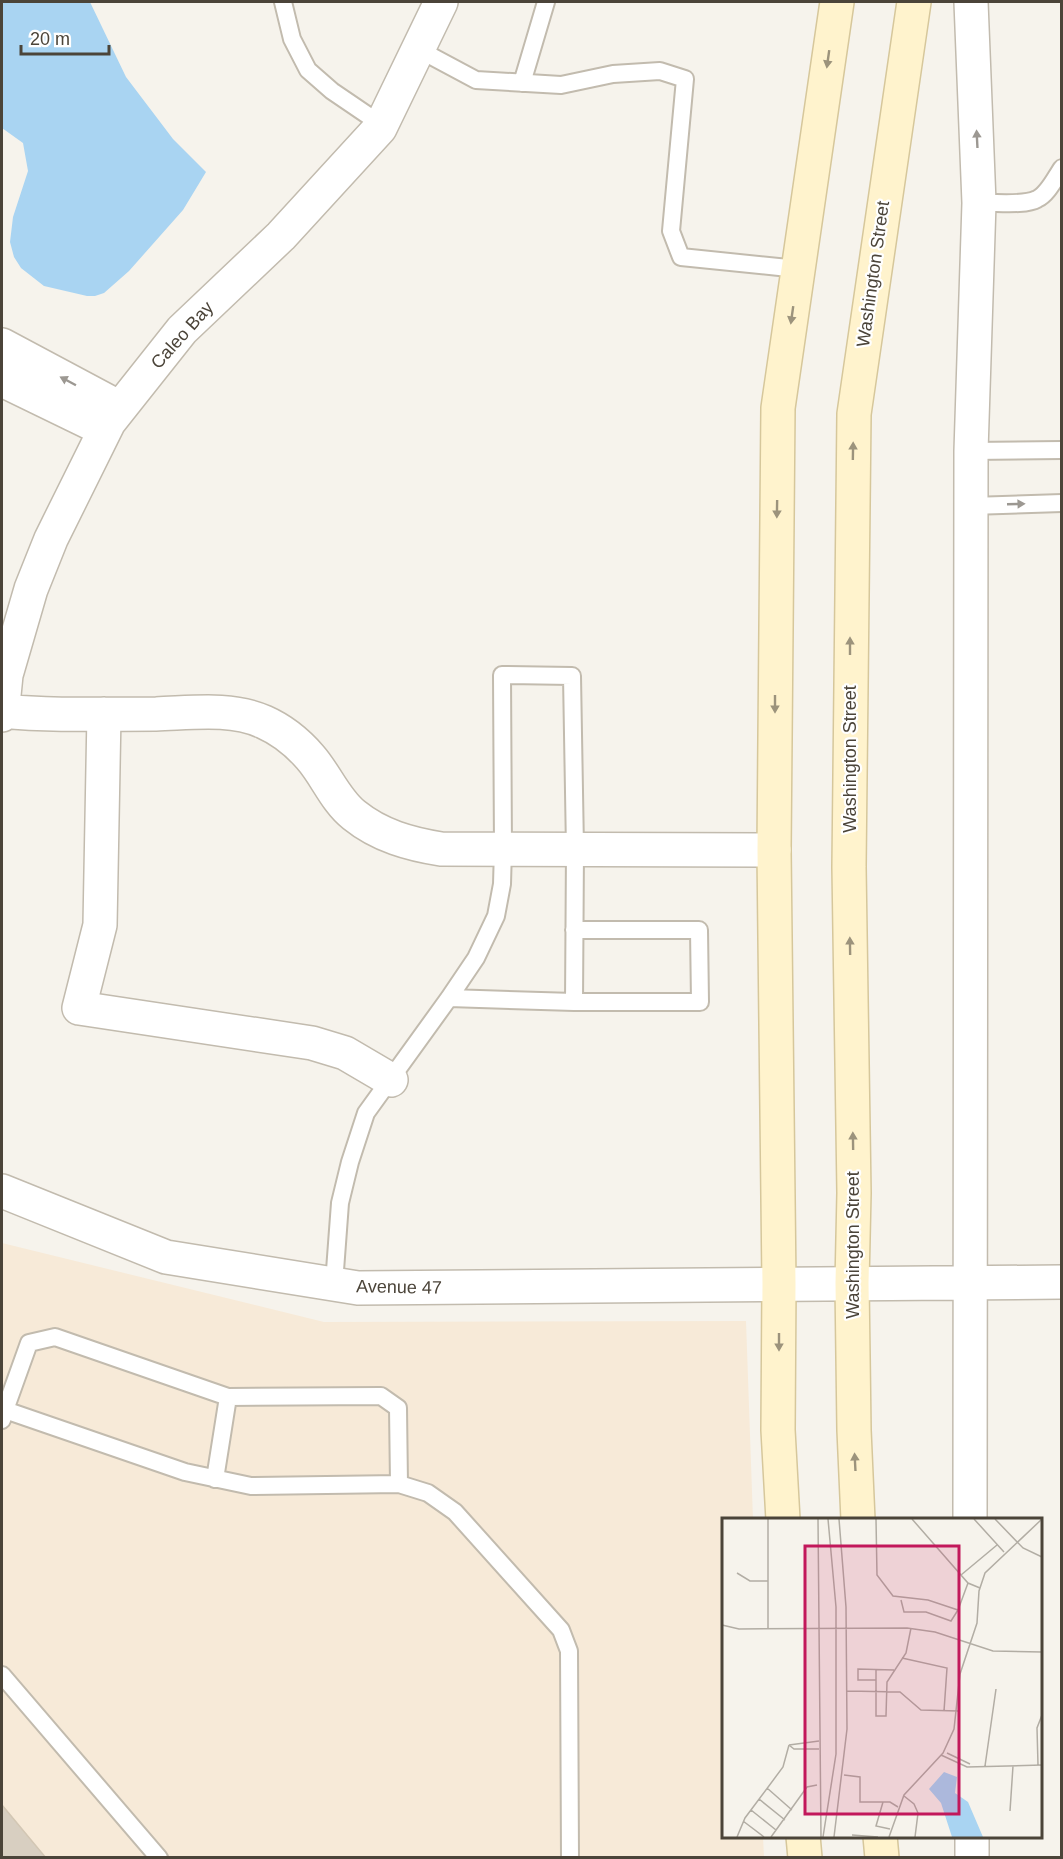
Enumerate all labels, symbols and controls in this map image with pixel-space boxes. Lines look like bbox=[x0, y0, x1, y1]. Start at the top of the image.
scale bar bbox=[21, 18, 110, 56]
text: 20 m bbox=[30, 29, 70, 49]
one-way arrow bbox=[824, 50, 833, 69]
one-way arrow bbox=[972, 129, 981, 148]
street label: Washington Street bbox=[853, 200, 893, 348]
street label: Caleo Bay bbox=[147, 297, 217, 373]
one-way arrow bbox=[787, 305, 796, 324]
one-way arrow bbox=[60, 376, 77, 386]
one-way arrow bbox=[848, 441, 858, 460]
one-way arrow bbox=[772, 499, 781, 518]
one-way arrow bbox=[1007, 500, 1026, 509]
one-way arrow bbox=[846, 636, 855, 655]
street label: Washington Street bbox=[840, 685, 860, 833]
one-way arrow bbox=[770, 694, 780, 713]
one-way arrow bbox=[845, 936, 855, 955]
one-way arrow bbox=[848, 1131, 858, 1150]
street label: Washington Street bbox=[843, 1171, 863, 1319]
street label: Avenue 47 bbox=[356, 1276, 442, 1298]
one-way arrow bbox=[774, 1333, 784, 1352]
one-way arrow bbox=[851, 1452, 860, 1471]
inset map bbox=[722, 1518, 1042, 1838]

